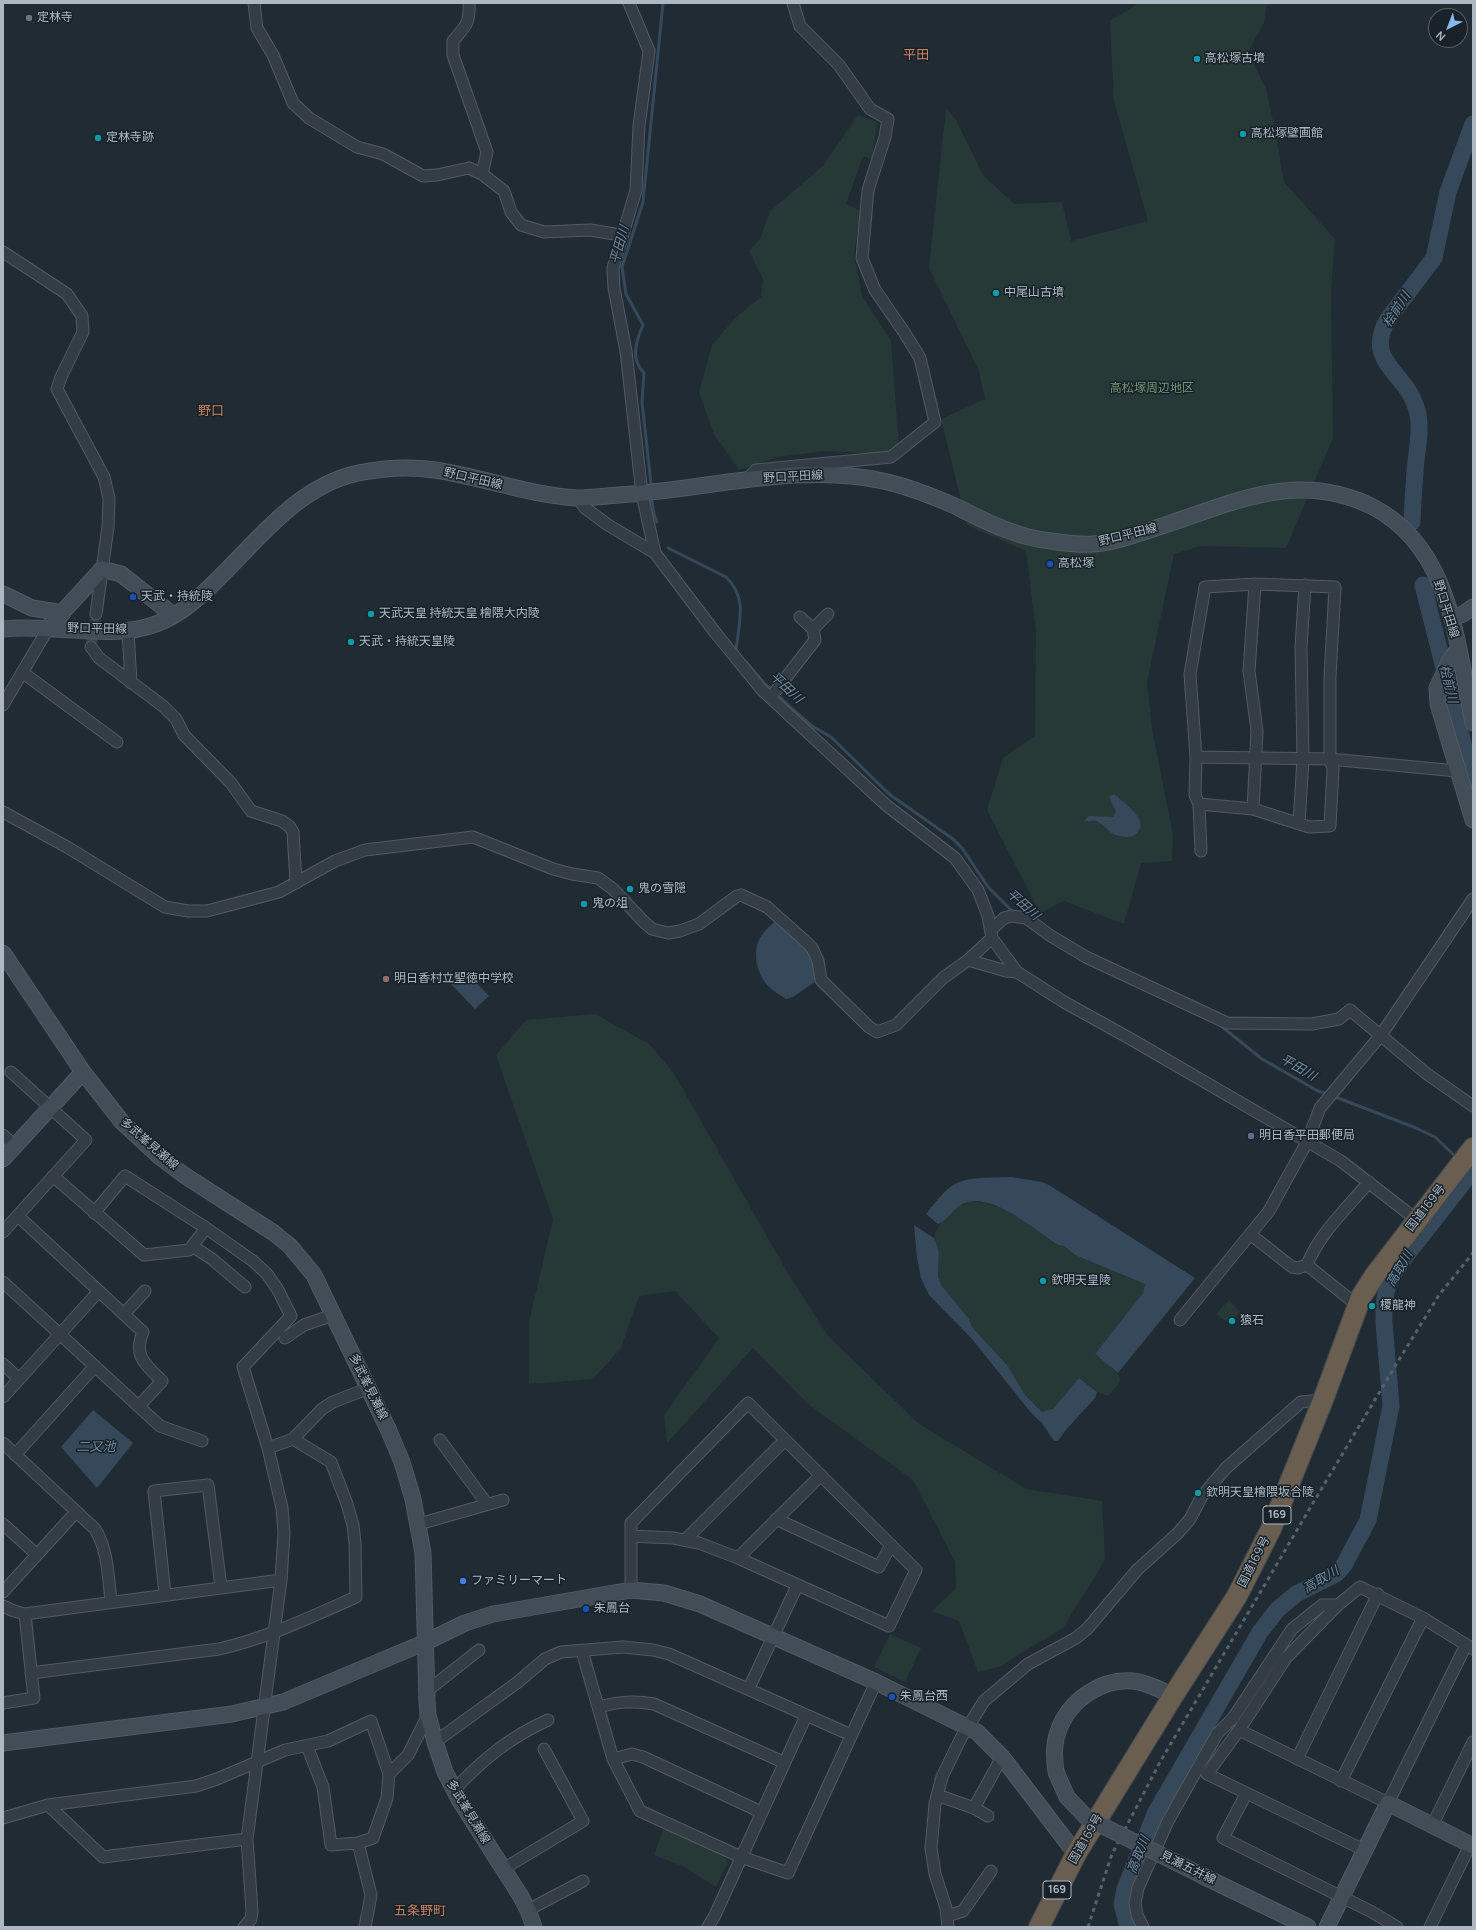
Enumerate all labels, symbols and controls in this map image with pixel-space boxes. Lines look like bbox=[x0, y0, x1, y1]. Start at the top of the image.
north arrow bbox=[1428, 8, 1468, 48]
place label: 定林寺 bbox=[37, 11, 73, 25]
marker: 定林寺 bbox=[24, 13, 34, 23]
text: N bbox=[1432, 28, 1448, 45]
district label: 平田 bbox=[903, 47, 929, 63]
place label: 高松塚古墳 bbox=[1205, 52, 1265, 66]
marker: 高松塚古墳 bbox=[1192, 54, 1202, 64]
place label: 高松塚壁画館 bbox=[1251, 127, 1323, 141]
marker: 高松塚壁画館 bbox=[1238, 129, 1248, 139]
place label: 定林寺跡 bbox=[106, 131, 154, 145]
marker: 定林寺跡 bbox=[93, 133, 103, 143]
water label: 平田川 bbox=[607, 224, 633, 266]
place label: 中尾山古墳 bbox=[1004, 286, 1064, 300]
marker: 中尾山古墳 bbox=[991, 288, 1001, 298]
water label: 桧前川 bbox=[1380, 289, 1414, 331]
park label: 高松塚周辺地区 bbox=[1110, 382, 1194, 396]
district label: 野口 bbox=[198, 403, 224, 419]
street label: 野口平田線 bbox=[442, 465, 504, 493]
street label: 野口平田線 bbox=[763, 468, 823, 486]
street label: 野口平田線 bbox=[1097, 521, 1159, 549]
place label: 高松塚 bbox=[1058, 557, 1094, 571]
marker: 高松塚 bbox=[1045, 559, 1055, 569]
street label: 野口平田線 bbox=[1430, 578, 1462, 640]
place label: 天武・持統陵 bbox=[141, 590, 213, 604]
marker: 天武・持統陵 bbox=[128, 592, 138, 602]
place label: 天武天皇 持統天皇 檜隈大内陵 bbox=[379, 607, 540, 621]
marker: 天武天皇 持統天皇 檜隈大内陵 bbox=[366, 609, 376, 619]
street label: 野口平田線 bbox=[67, 621, 127, 637]
place label: 天武・持統天皇陵 bbox=[359, 635, 455, 649]
marker: 天武・持統天皇陵 bbox=[346, 637, 356, 647]
water label: 桧前川 bbox=[1436, 663, 1460, 705]
water label: 平田川 bbox=[766, 669, 806, 707]
place label: 鬼の雪隠 bbox=[638, 882, 686, 896]
marker: 鬼の雪隠 bbox=[625, 884, 635, 894]
water label: 平田川 bbox=[1003, 886, 1043, 924]
place label: 鬼の俎 bbox=[592, 897, 628, 911]
marker: 鬼の俎 bbox=[579, 899, 589, 909]
place label: 明日香村立聖徳中学校 bbox=[394, 972, 514, 986]
marker: 明日香村立聖徳中学校 bbox=[381, 974, 391, 984]
water label: 平田川 bbox=[1277, 1051, 1319, 1085]
street label: 多武峯見瀬線 bbox=[117, 1115, 181, 1173]
place label: 明日香平田郵便局 bbox=[1259, 1129, 1355, 1143]
marker: 明日香平田郵便局 bbox=[1246, 1131, 1256, 1141]
street label: 国道169号 bbox=[1403, 1182, 1449, 1234]
water label: 高取川 bbox=[1383, 1248, 1417, 1290]
place label: 欽明天皇陵 bbox=[1051, 1274, 1111, 1288]
marker: 欽明天皇陵 bbox=[1038, 1276, 1048, 1286]
place label: 榎龍神 bbox=[1380, 1299, 1416, 1313]
marker: 榎龍神 bbox=[1367, 1301, 1377, 1311]
place label: 猿石 bbox=[1240, 1314, 1264, 1328]
marker: 猿石 bbox=[1227, 1316, 1237, 1326]
street label: 多武峯見瀬線 bbox=[346, 1351, 390, 1423]
water label: 二又池 bbox=[77, 1439, 115, 1455]
place label: 欽明天皇檜隈坂合陵 bbox=[1206, 1486, 1314, 1500]
marker: 欽明天皇檜隈坂合陵 bbox=[1193, 1488, 1203, 1498]
road number: 169 bbox=[1263, 1506, 1291, 1524]
street label: 国道169号 bbox=[1235, 1534, 1273, 1590]
water label: 高取川 bbox=[1300, 1563, 1342, 1597]
place label: ファミリーマート bbox=[471, 1574, 567, 1588]
marker: ファミリーマート bbox=[458, 1576, 468, 1586]
place label: 朱鳳台 bbox=[594, 1602, 630, 1616]
marker: 朱鳳台 bbox=[581, 1604, 591, 1614]
place label: 朱鳳台西 bbox=[900, 1690, 948, 1704]
marker: 朱鳳台西 bbox=[887, 1692, 897, 1702]
street label: 多武峯見瀬線 bbox=[443, 1777, 493, 1847]
street label: 国道169号 bbox=[1066, 1811, 1106, 1867]
water label: 高取川 bbox=[1124, 1834, 1154, 1876]
street label: 見瀬五井線 bbox=[1158, 1848, 1218, 1888]
road number: 169 bbox=[1043, 1881, 1071, 1899]
district label: 五条野町 bbox=[394, 1903, 446, 1919]

